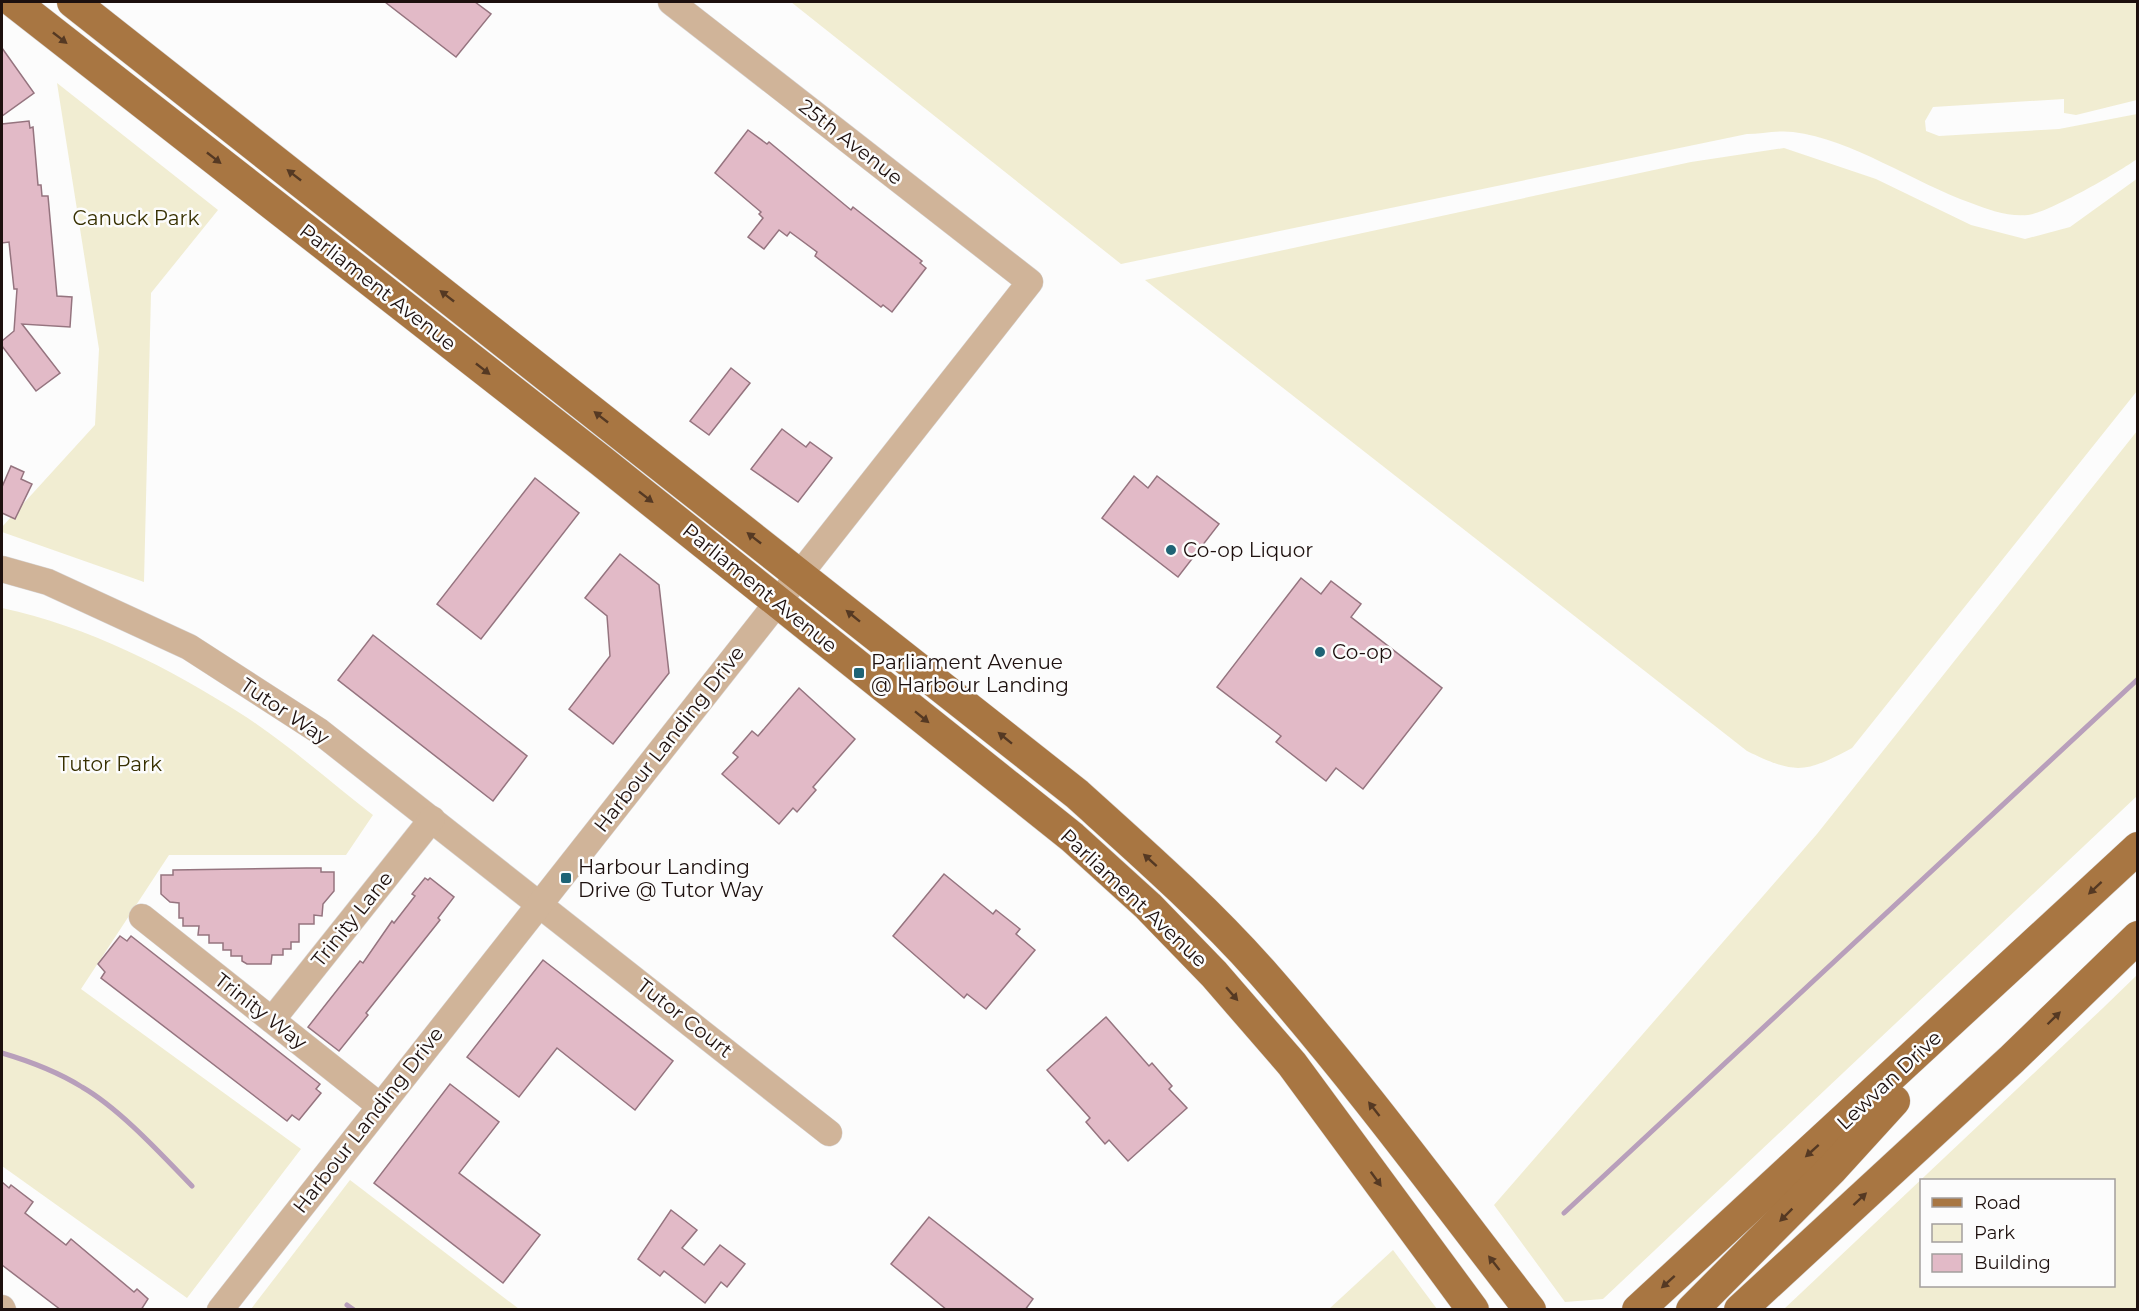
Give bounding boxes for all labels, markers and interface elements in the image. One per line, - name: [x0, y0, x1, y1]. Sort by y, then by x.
- one-way arrow: [53, 31, 68, 43]
- street label: 25th Avenue: [794, 94, 908, 190]
- one-way arrow: [206, 152, 221, 164]
- one-way arrow: [286, 169, 302, 182]
- park label: Canuck Park: [73, 206, 199, 230]
- street label: Parliament Avenue: [295, 218, 461, 356]
- one-way arrow: [440, 291, 455, 303]
- one-way arrow: [475, 363, 490, 375]
- one-way arrow: [593, 411, 608, 423]
- one-way arrow: [638, 490, 653, 502]
- street label: Parliament Avenue: [678, 518, 842, 658]
- one-way arrow: [746, 531, 762, 544]
- place label: Co-op Liquor: [1183, 538, 1313, 562]
- marker: Co-op Liquor: [1164, 543, 1178, 557]
- one-way arrow: [845, 610, 861, 623]
- place label: Co-op: [1332, 640, 1392, 664]
- street label: Harbour Landing Drive: [589, 641, 749, 837]
- marker: Co-op: [1313, 645, 1327, 659]
- place label: Parliament Avenue @ Harbour Landing: [871, 650, 1069, 697]
- marker: Parliament Avenue @ Harbour Landing: [852, 666, 866, 680]
- street label: Tutor Way: [236, 673, 334, 749]
- one-way arrow: [914, 710, 930, 723]
- one-way arrow: [998, 732, 1013, 744]
- park label: Tutor Park: [58, 752, 162, 776]
- street label: Parliament Avenue: [1056, 824, 1212, 972]
- one-way arrow: [1143, 854, 1158, 867]
- place label: Harbour Landing Drive @ Tutor Way: [578, 855, 763, 902]
- street label: Trinity Lane: [306, 866, 398, 972]
- marker: Harbour Landing Drive @ Tutor Way: [559, 871, 573, 885]
- one-way arrow: [2087, 881, 2102, 895]
- street label: Trinity Way: [210, 968, 312, 1054]
- street label: Tutor Court: [633, 973, 737, 1063]
- one-way arrow: [1225, 986, 1238, 1001]
- one-way arrow: [2046, 1012, 2060, 1026]
- street label: Harbour Landing Drive: [288, 1022, 448, 1218]
- street label: Lewvan Drive: [1832, 1025, 1946, 1135]
- one-way arrow: [1369, 1102, 1381, 1117]
- one-way arrow: [1804, 1144, 1819, 1158]
- one-way arrow: [1370, 1171, 1382, 1186]
- legend: [1920, 1179, 2115, 1287]
- text: Road: [1974, 1192, 2021, 1214]
- one-way arrow: [1852, 1193, 1867, 1206]
- one-way arrow: [1780, 1207, 1794, 1221]
- text: Park: [1974, 1222, 2015, 1244]
- text: Building: [1974, 1252, 2051, 1274]
- one-way arrow: [1489, 1256, 1501, 1271]
- one-way arrow: [1660, 1275, 1675, 1289]

